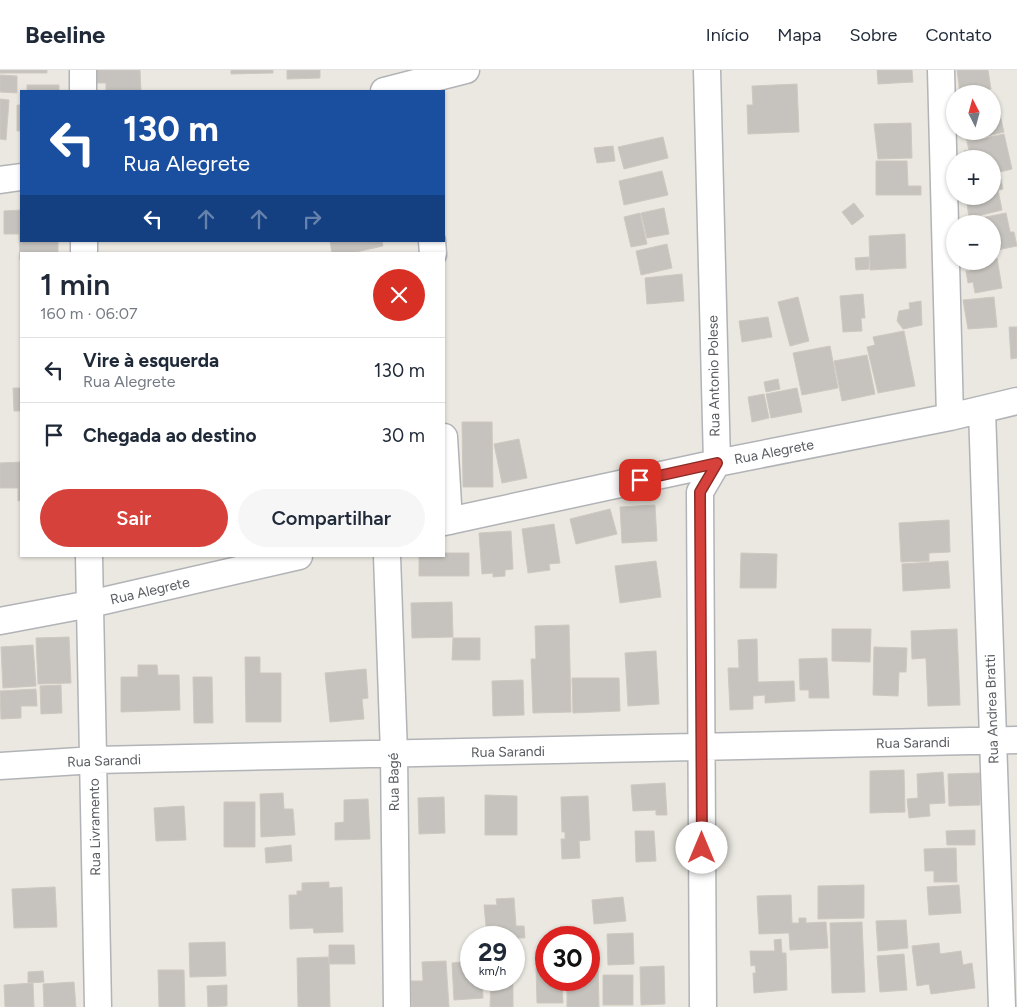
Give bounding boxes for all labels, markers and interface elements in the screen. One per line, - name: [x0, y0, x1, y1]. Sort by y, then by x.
- text: Beeline: [25, 20, 105, 49]
- text: Início: [706, 24, 749, 46]
- text: Mapa: [777, 24, 821, 46]
- text: Sobre: [849, 24, 897, 46]
- text: Contato: [925, 24, 992, 46]
- north arrow: [946, 85, 1001, 140]
- map controls: [946, 85, 1001, 270]
- text: 130 m: [123, 108, 219, 150]
- icon: left: [40, 110, 105, 175]
- text: Rua Alegrete: [123, 150, 250, 177]
- button: +: [946, 150, 1001, 205]
- icon: left: [139, 205, 167, 233]
- icon: ahead: [192, 205, 220, 233]
- icon: ahead: [245, 205, 273, 233]
- icon: right: [298, 205, 326, 233]
- button: −: [946, 215, 1001, 270]
- text: 1 min: [40, 266, 110, 303]
- button: close: [373, 269, 425, 321]
- text: 160 m · 06:07: [40, 304, 138, 323]
- street label: Rua Antonio Polese: [704, 315, 724, 437]
- text: Vire à esquerda: [83, 349, 219, 372]
- icon: left: [40, 356, 68, 384]
- text: 130 m: [374, 359, 425, 382]
- text: Rua Alegrete: [83, 372, 175, 391]
- icon: arrive: [40, 421, 68, 449]
- text: Chegada ao destino: [83, 424, 256, 447]
- text: 30 m: [382, 424, 425, 447]
- street label: Rua Alegrete: [733, 436, 816, 468]
- pin: [619, 459, 661, 501]
- icon: arrive: [626, 466, 654, 494]
- button: Sair: [40, 489, 228, 547]
- button: Compartilhar: [238, 489, 425, 547]
- street label: Rua Alegrete: [109, 574, 192, 608]
- street label: Rua Andrea Bratti: [982, 654, 1002, 764]
- street label: Rua Sarandi: [876, 734, 950, 752]
- street label: Rua Sarandi: [471, 743, 545, 761]
- street label: Rua Sarandi: [67, 751, 141, 771]
- street label: Rua Bagé: [385, 752, 403, 812]
- street label: Rua Livramento: [86, 778, 104, 876]
- position arrow: [675, 821, 727, 873]
- speed limit sign: 30: [535, 926, 600, 991]
- text: 29: [478, 937, 507, 967]
- text: km/h: [479, 964, 506, 978]

